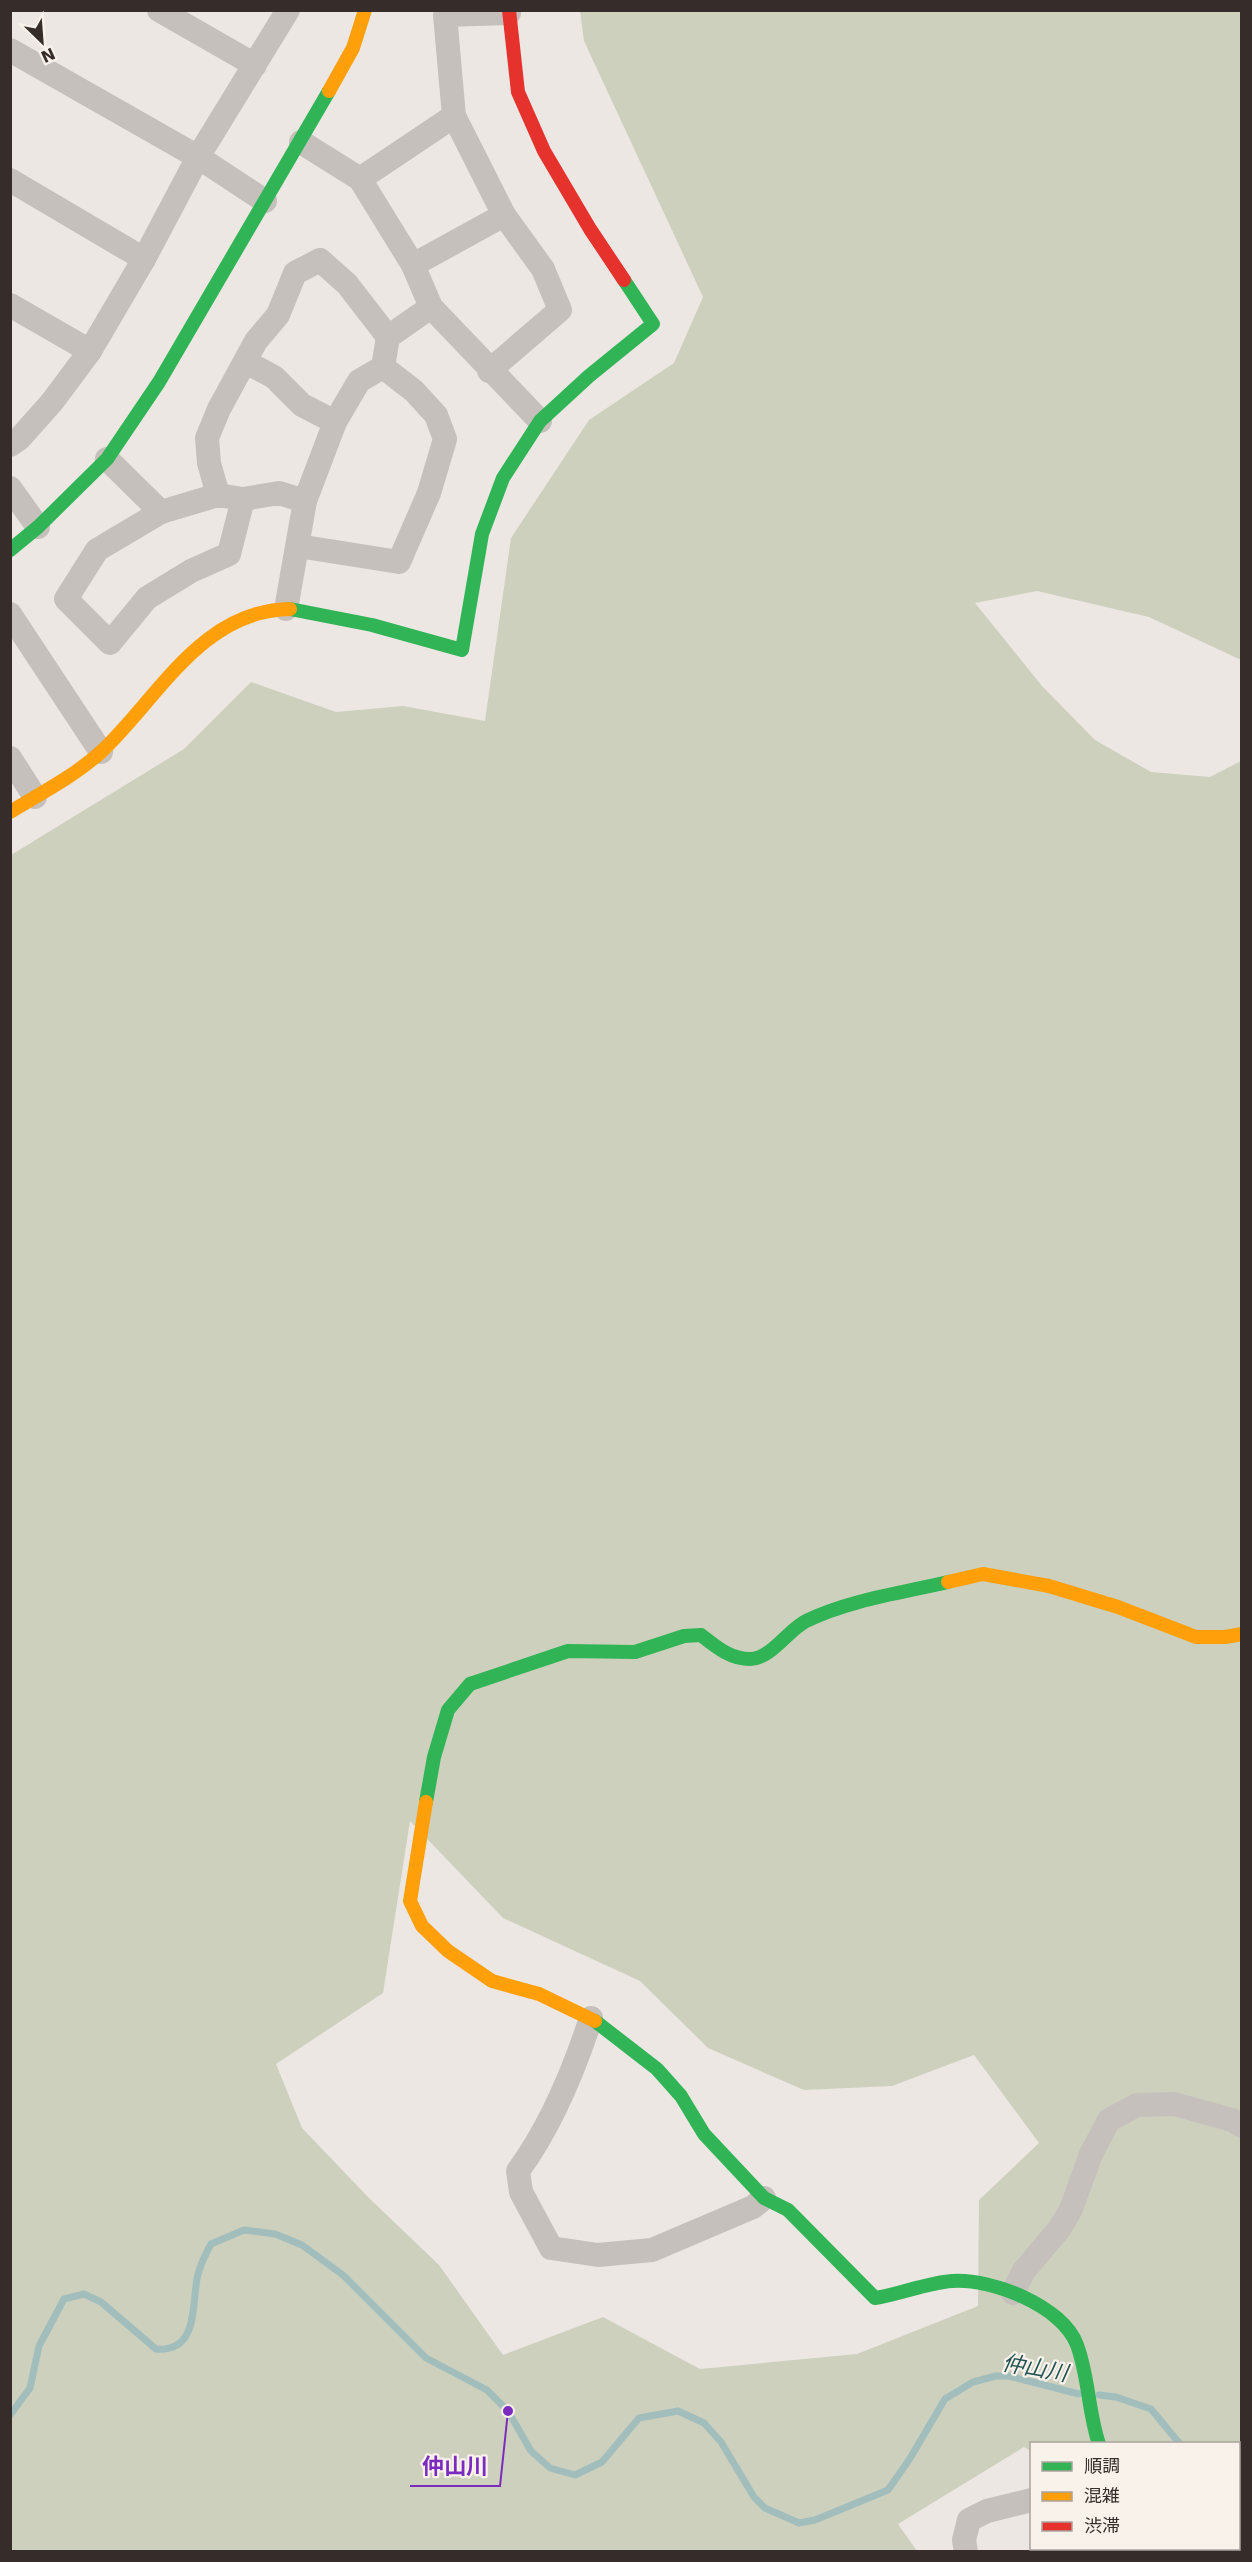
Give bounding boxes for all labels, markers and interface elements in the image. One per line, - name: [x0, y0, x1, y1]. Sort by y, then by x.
- north arrow: [12, 12, 72, 72]
- text: N: [38, 44, 58, 67]
- water label: 仲山川: [1000, 2350, 1072, 2386]
- legend: [1030, 2442, 1240, 2550]
- callout: 仲山川: [410, 2446, 500, 2486]
- text: 仲山川: [422, 2454, 488, 2479]
- text: 順調: [1084, 2455, 1120, 2476]
- text: 混雑: [1084, 2485, 1120, 2506]
- text: 渋滞: [1084, 2515, 1120, 2536]

